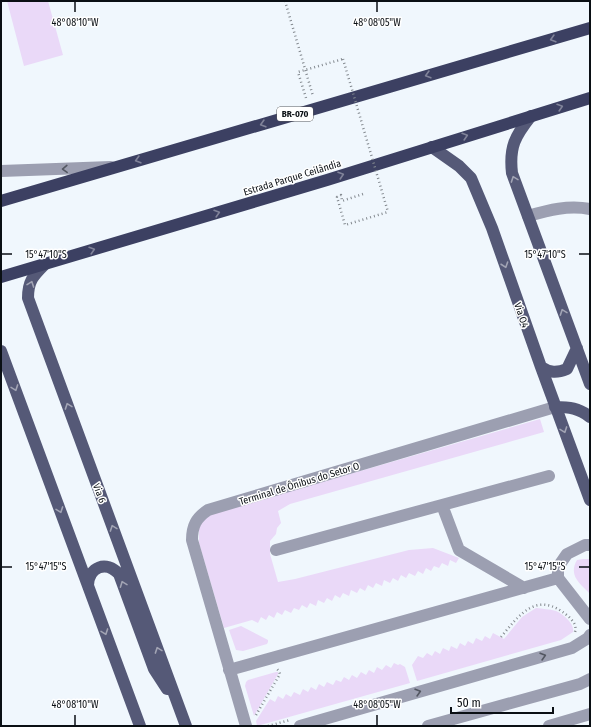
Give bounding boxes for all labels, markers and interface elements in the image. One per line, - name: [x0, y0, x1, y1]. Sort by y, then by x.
- text: 48°08'10"W: [52, 17, 99, 29]
- text: 48°08'05"W: [353, 17, 401, 29]
- one-way arrow: [549, 34, 556, 43]
- one-way arrow: [425, 70, 432, 79]
- one-way arrow: [557, 103, 564, 112]
- road number: BR-070: [277, 107, 313, 121]
- one-way arrow: [260, 119, 267, 128]
- one-way arrow: [461, 132, 468, 141]
- one-way arrow: [135, 156, 141, 164]
- street label: Estrada Parque Ceilândia: [242, 157, 343, 199]
- one-way arrow: [62, 164, 68, 173]
- one-way arrow: [337, 171, 344, 180]
- one-way arrow: [511, 176, 519, 183]
- one-way arrow: [213, 209, 220, 218]
- one-way arrow: [88, 246, 95, 255]
- text: 15°47'10"S: [25, 249, 67, 261]
- text: 15°47'10"S: [524, 249, 566, 261]
- one-way arrow: [500, 262, 509, 269]
- one-way arrow: [26, 280, 34, 287]
- street label: Via O4: [511, 301, 531, 330]
- one-way arrow: [560, 308, 568, 315]
- one-way arrow: [10, 384, 18, 391]
- one-way arrow: [65, 403, 73, 410]
- one-way arrow: [559, 427, 567, 434]
- street label: Terminal de Ônibus do Setor O: [237, 458, 361, 508]
- street label: Via 6: [90, 482, 108, 505]
- one-way arrow: [55, 506, 63, 513]
- one-way arrow: [110, 525, 118, 532]
- text: 15°47'15"S: [26, 561, 66, 573]
- text: 15°47'15"S: [525, 561, 565, 573]
- one-way arrow: [119, 581, 127, 588]
- one-way arrow: [100, 628, 108, 635]
- one-way arrow: [155, 647, 163, 654]
- one-way arrow: [539, 652, 546, 661]
- one-way arrow: [414, 688, 421, 697]
- scale bar: [451, 689, 553, 715]
- text: 50 m: [457, 696, 481, 710]
- text: 48°08'10"W: [52, 699, 99, 711]
- text: 48°08'05"W: [353, 699, 401, 711]

